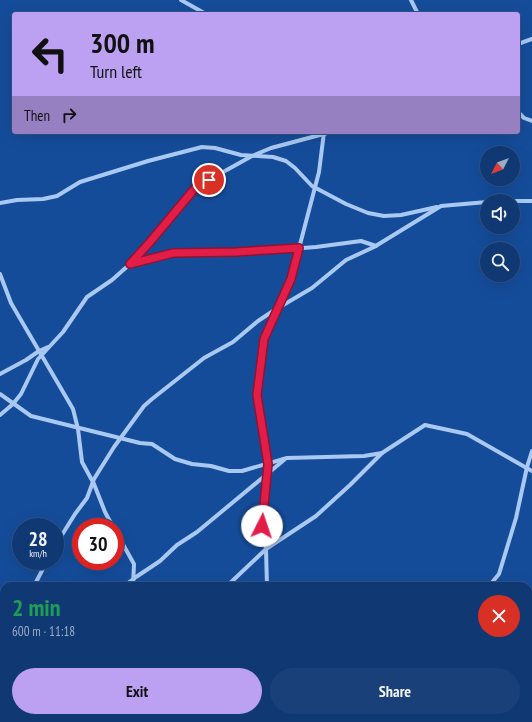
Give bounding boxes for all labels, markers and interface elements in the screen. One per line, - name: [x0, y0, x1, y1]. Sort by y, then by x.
- text: 300 m: [90, 24, 154, 61]
- icon: left: [24, 28, 76, 80]
- text: Turn left: [90, 60, 142, 83]
- icon: right: [58, 104, 80, 126]
- text: Then: [24, 106, 50, 125]
- north arrow: [480, 146, 520, 186]
- map controls: [480, 146, 520, 282]
- pin: [192, 163, 226, 197]
- icon: arrive: [198, 169, 220, 191]
- button: sound: [480, 194, 520, 234]
- button: search: [480, 242, 520, 282]
- position arrow: [241, 505, 283, 547]
- speed limit sign: 30: [72, 518, 124, 570]
- text: 28: [28, 526, 48, 552]
- text: km/h: [29, 547, 47, 560]
- text: 2 min: [12, 592, 60, 623]
- button: close: [478, 595, 520, 637]
- text: 600 m · 11:18: [12, 623, 75, 640]
- button: Exit: [12, 668, 262, 714]
- button: Share: [270, 668, 520, 714]

